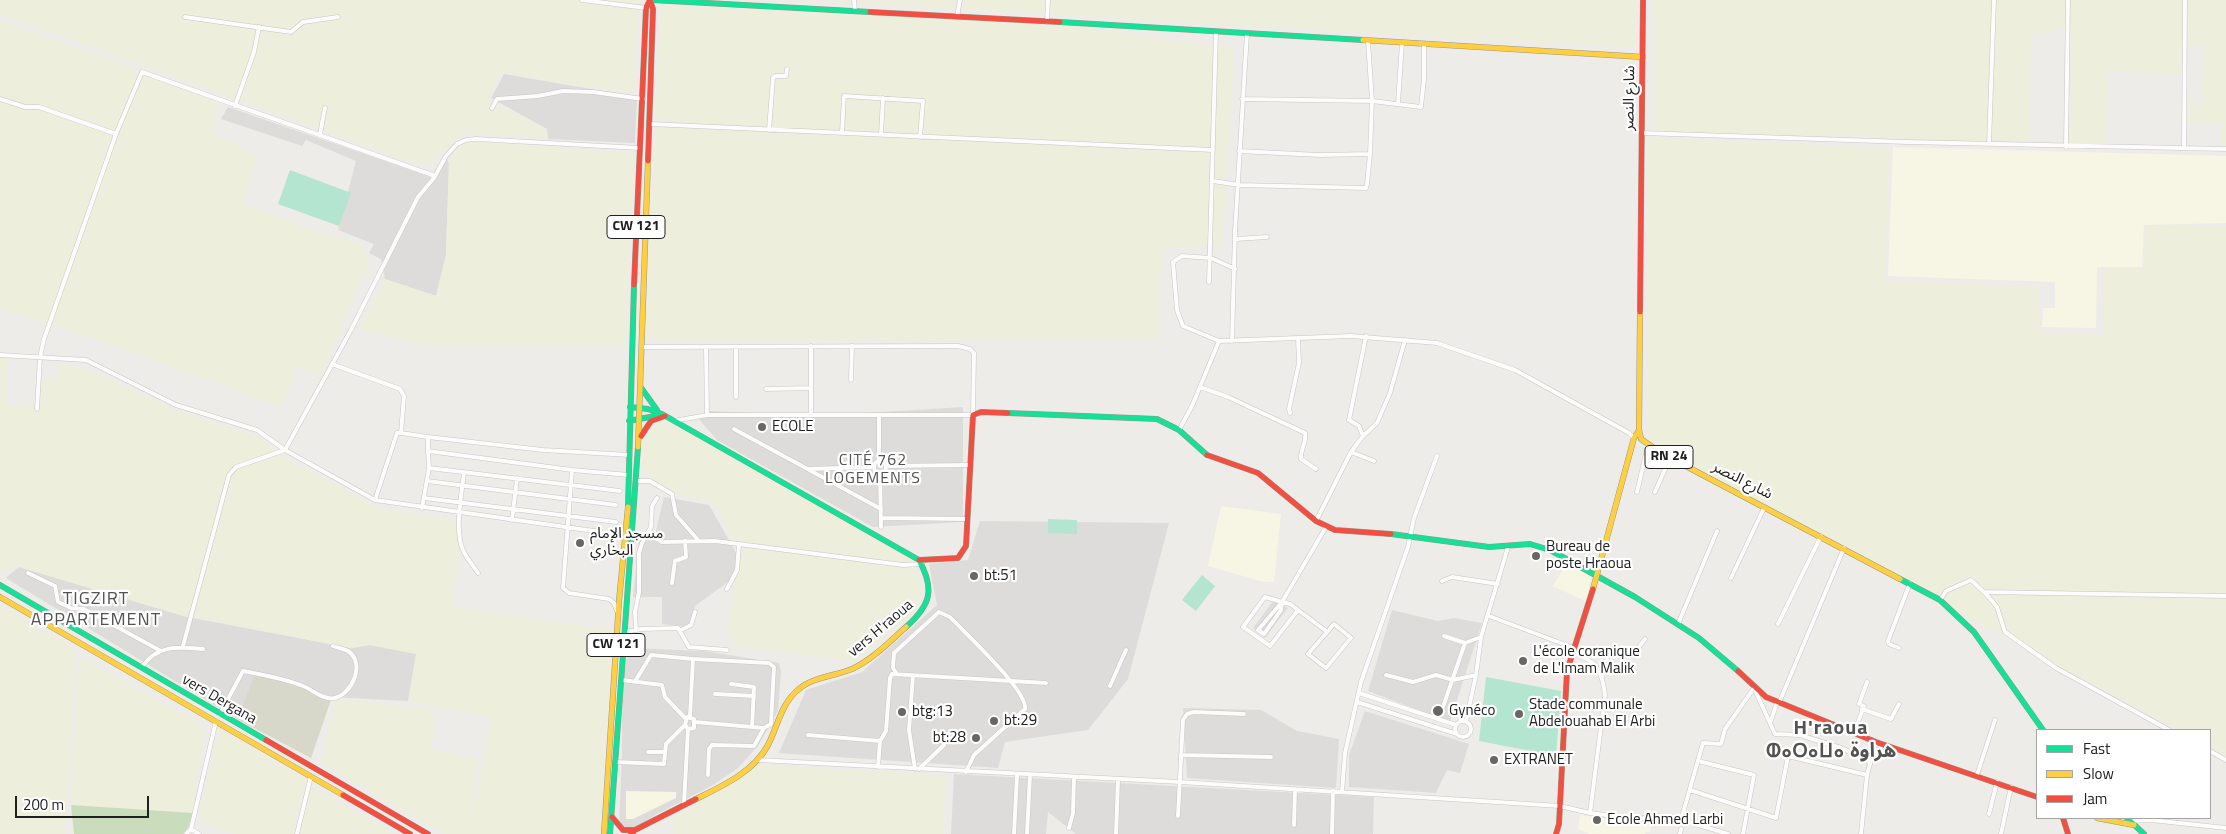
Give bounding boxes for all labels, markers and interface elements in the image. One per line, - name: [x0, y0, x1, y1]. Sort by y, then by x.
- street label: شارع النصر: [1620, 65, 1640, 131]
- road number: CW 121: [607, 216, 665, 238]
- place label: ECOLE: [772, 418, 814, 436]
- marker: ECOLE: [756, 421, 768, 433]
- road number: RN 24: [1645, 446, 1693, 468]
- district label: CITÉ 762 LOGEMENTS: [824, 451, 922, 489]
- street label: شارع النصر: [1709, 458, 1775, 504]
- place label: مسجد الإمام البخاري: [590, 525, 663, 560]
- marker: مسجد الإمام البخاري: [574, 537, 586, 549]
- place label: Bureau de poste Hraoua: [1546, 538, 1631, 573]
- marker: Bureau de poste Hraoua: [1530, 550, 1542, 562]
- place label: bt:51: [984, 567, 1017, 585]
- marker: bt:51: [968, 570, 980, 582]
- district label: TIGZIRT APPARTEMENT: [29, 589, 163, 632]
- street label: vers H'raoua: [845, 597, 917, 661]
- road number: CW 121: [587, 634, 645, 656]
- place label: L'école coranique de L'Imam Malik: [1533, 643, 1640, 678]
- marker: L'école coranique de L'Imam Malik: [1517, 655, 1529, 667]
- street label: vers Dergana: [178, 671, 260, 729]
- place label: Stade communale Abdelouahab El Arbi: [1529, 696, 1655, 731]
- place label: Gynéco: [1449, 702, 1495, 720]
- place label: btg:13: [912, 703, 953, 721]
- marker: Gynéco: [1431, 704, 1445, 718]
- marker: btg:13: [896, 706, 908, 718]
- marker: Stade communale Abdelouahab El Arbi: [1513, 708, 1525, 720]
- place label: bt:29: [1004, 712, 1037, 730]
- marker: bt:29: [988, 715, 1000, 727]
- district label: H'raoua ⵀⴰⵔⴰⵡⴰ هراوة: [1769, 717, 1893, 764]
- place label: bt:28: [933, 729, 966, 747]
- legend: [2036, 729, 2211, 819]
- marker: bt:28: [970, 732, 982, 744]
- text: Fast: [2083, 737, 2110, 760]
- place label: EXTRANET: [1504, 751, 1573, 769]
- marker: EXTRANET: [1488, 754, 1500, 766]
- text: Slow: [2083, 762, 2114, 785]
- scale bar: [18, 786, 151, 818]
- text: Jam: [2083, 787, 2107, 810]
- text: 200 m: [23, 793, 64, 816]
- place label: Ecole Ahmed Larbi: [1607, 811, 1723, 829]
- marker: Ecole Ahmed Larbi: [1591, 814, 1603, 826]

